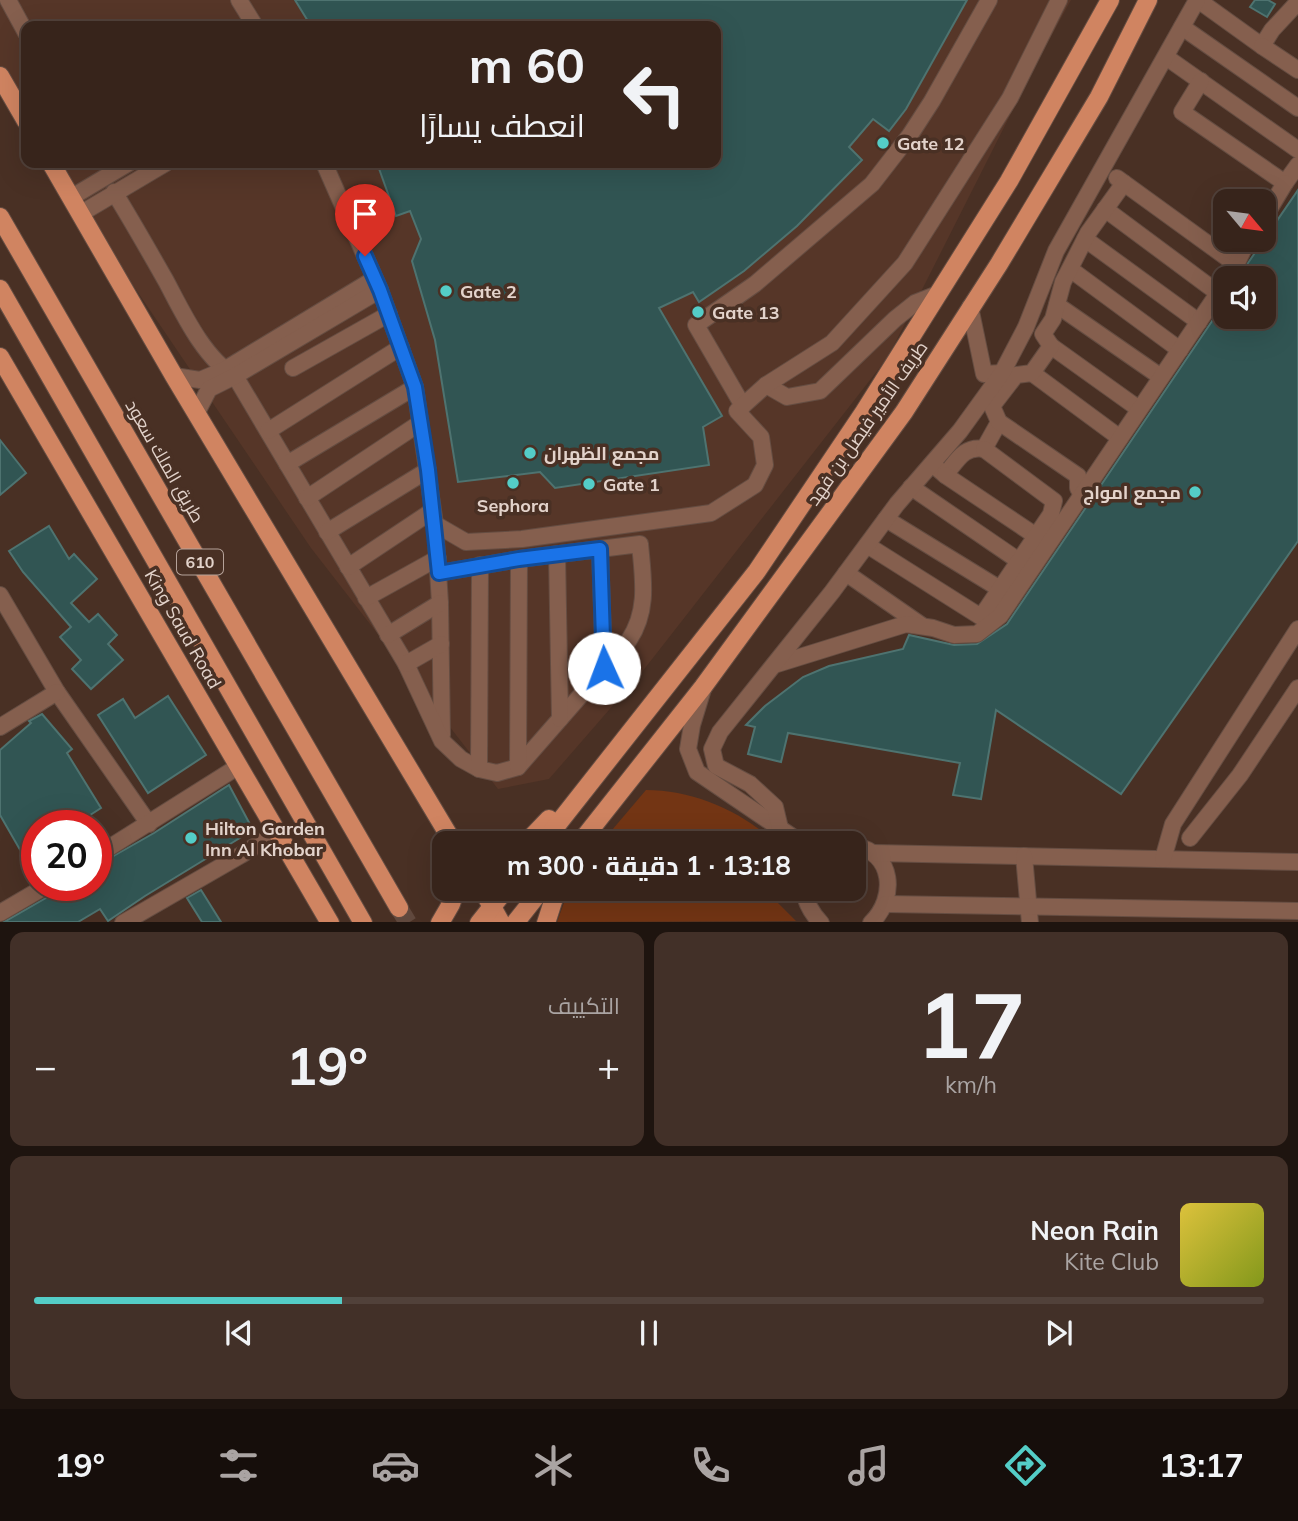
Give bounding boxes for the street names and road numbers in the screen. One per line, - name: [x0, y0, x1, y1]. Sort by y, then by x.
- street label: طريف الأمير فيصل بن فهد: [802, 336, 932, 510]
- street label: طريق الملك سعود: [120, 395, 209, 527]
- road number: 610: [177, 550, 223, 575]
- street label: King Saud Road: [140, 565, 226, 693]

